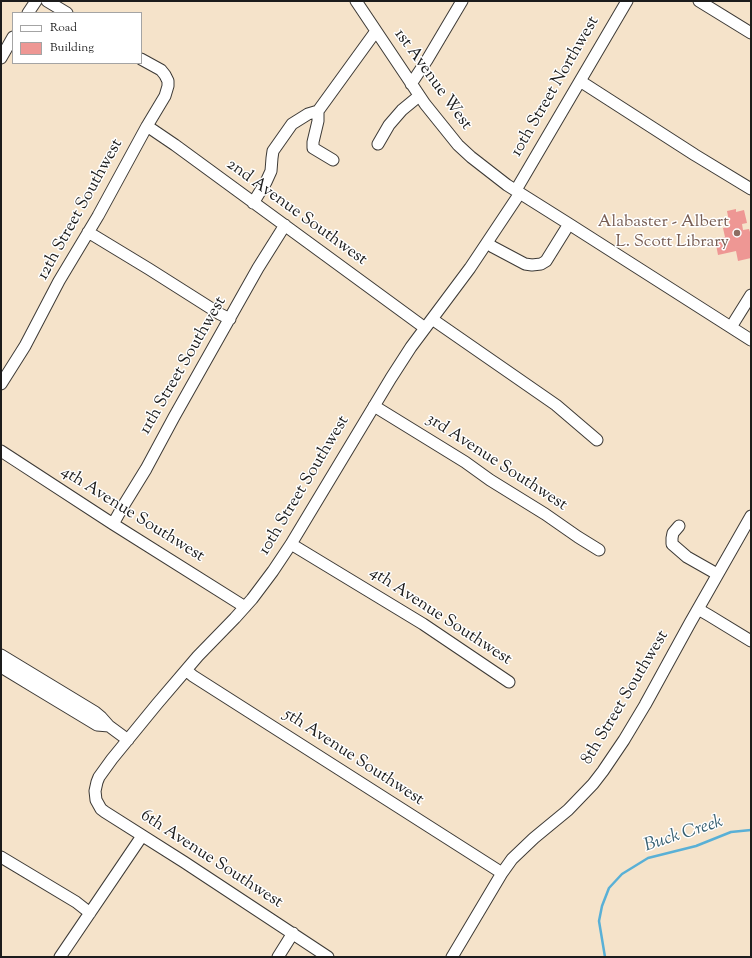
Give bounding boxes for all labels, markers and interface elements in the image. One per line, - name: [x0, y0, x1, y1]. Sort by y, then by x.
- legend: [12, 12, 142, 64]
- street label: 10th Street Northwest: [507, 13, 605, 161]
- text: Road: [50, 19, 77, 37]
- street label: 1st Avenue West: [388, 25, 476, 135]
- text: Building: [50, 39, 94, 57]
- street label: 12th Street Southwest: [34, 136, 128, 284]
- street label: 2nd Avenue Southwest: [222, 155, 370, 271]
- place label: Alabaster - Albert L. Scott Library: [598, 213, 729, 253]
- marker: Alabaster - Albert L. Scott Library: [732, 228, 742, 238]
- street label: 11th Street Southwest: [136, 293, 232, 439]
- street label: 3rd Avenue Southwest: [422, 410, 570, 516]
- street label: 10th Street Southwest: [255, 413, 355, 559]
- street label: 4th Avenue Southwest: [56, 462, 208, 568]
- street label: 4th Avenue Southwest: [365, 563, 515, 671]
- street label: 8th Street Southwest: [578, 627, 674, 769]
- street label: 5th Avenue Southwest: [279, 705, 427, 811]
- street label: 6th Avenue Southwest: [136, 806, 286, 914]
- water label: Buck Creek: [642, 812, 726, 858]

